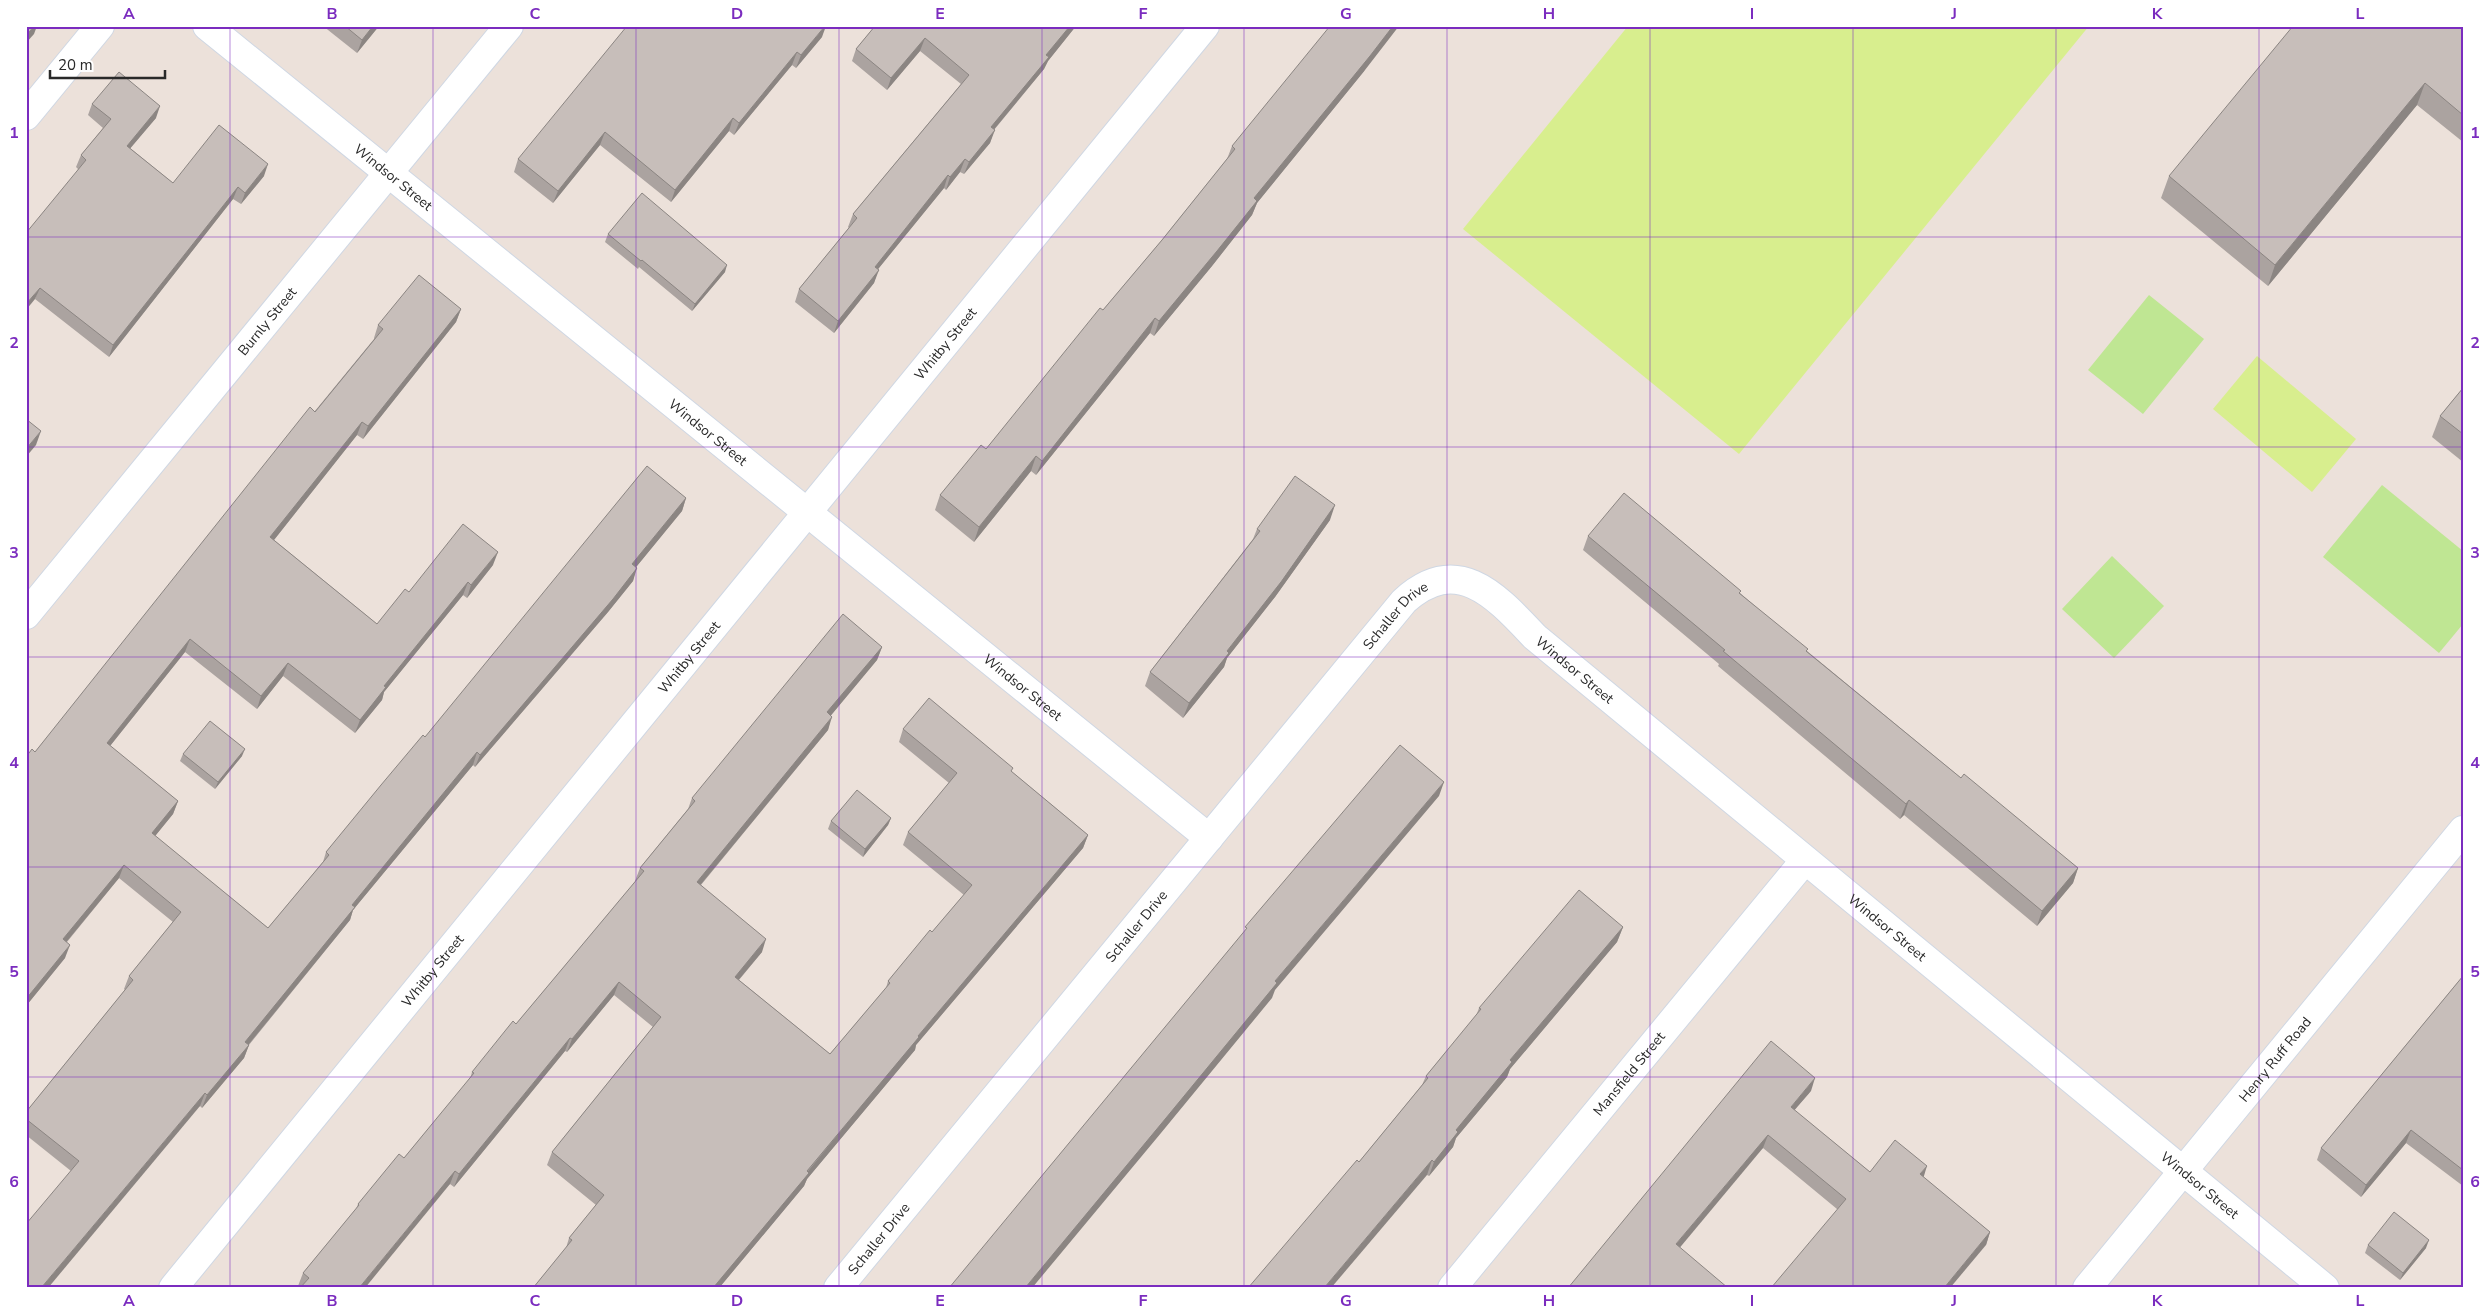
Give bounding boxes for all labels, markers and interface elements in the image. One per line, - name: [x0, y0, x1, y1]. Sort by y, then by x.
- text: A: [123, 3, 135, 25]
- text: B: [326, 3, 338, 25]
- text: C: [530, 3, 541, 25]
- text: D: [731, 3, 743, 25]
- text: E: [935, 3, 945, 25]
- text: F: [1139, 3, 1148, 25]
- text: G: [1340, 3, 1352, 25]
- text: H: [1543, 3, 1555, 25]
- text: I: [1750, 3, 1754, 25]
- text: J: [1950, 3, 1957, 25]
- text: K: [2152, 3, 2164, 25]
- text: L: [2356, 3, 2365, 25]
- scale bar: [50, 48, 165, 80]
- text: 20 m: [58, 55, 93, 75]
- text: 1: [9, 122, 19, 144]
- text: 1: [2470, 122, 2480, 144]
- street label: Windsor Street: [350, 140, 437, 215]
- street label: Burnly Street: [234, 283, 301, 360]
- street label: Whitby Street: [910, 303, 981, 384]
- text: 2: [9, 332, 19, 354]
- text: 2: [2470, 332, 2480, 354]
- street label: Windsor Street: [664, 395, 751, 470]
- text: 3: [9, 542, 19, 564]
- text: 3: [2470, 542, 2480, 564]
- street label: Schaller Drive: [1359, 577, 1432, 654]
- street label: Whitby Street: [654, 617, 725, 698]
- street label: Windsor Street: [1531, 632, 1618, 708]
- street label: Windsor Street: [979, 650, 1066, 725]
- text: 4: [9, 752, 19, 774]
- text: 4: [2470, 752, 2480, 774]
- street label: Schaller Drive: [1101, 886, 1172, 966]
- street label: Windsor Street: [1844, 890, 1930, 966]
- street label: Whitby Street: [398, 931, 468, 1011]
- text: 5: [9, 961, 19, 983]
- text: 5: [2470, 961, 2480, 983]
- street label: Henry Ruff Road: [2235, 1013, 2316, 1106]
- street label: Mansfield Street: [1589, 1028, 1670, 1120]
- street label: Windsor Street: [2156, 1147, 2243, 1223]
- text: 6: [9, 1171, 19, 1193]
- text: 6: [2470, 1171, 2480, 1193]
- street label: Schaller Drive: [844, 1199, 914, 1279]
- text: A: [123, 1290, 135, 1312]
- text: B: [326, 1290, 338, 1312]
- text: C: [530, 1290, 541, 1312]
- text: D: [731, 1290, 743, 1312]
- text: E: [935, 1290, 945, 1312]
- text: F: [1139, 1290, 1148, 1312]
- text: G: [1340, 1290, 1352, 1312]
- text: H: [1543, 1290, 1555, 1312]
- text: I: [1750, 1290, 1754, 1312]
- text: J: [1950, 1290, 1957, 1312]
- text: K: [2152, 1290, 2164, 1312]
- text: L: [2356, 1290, 2365, 1312]

